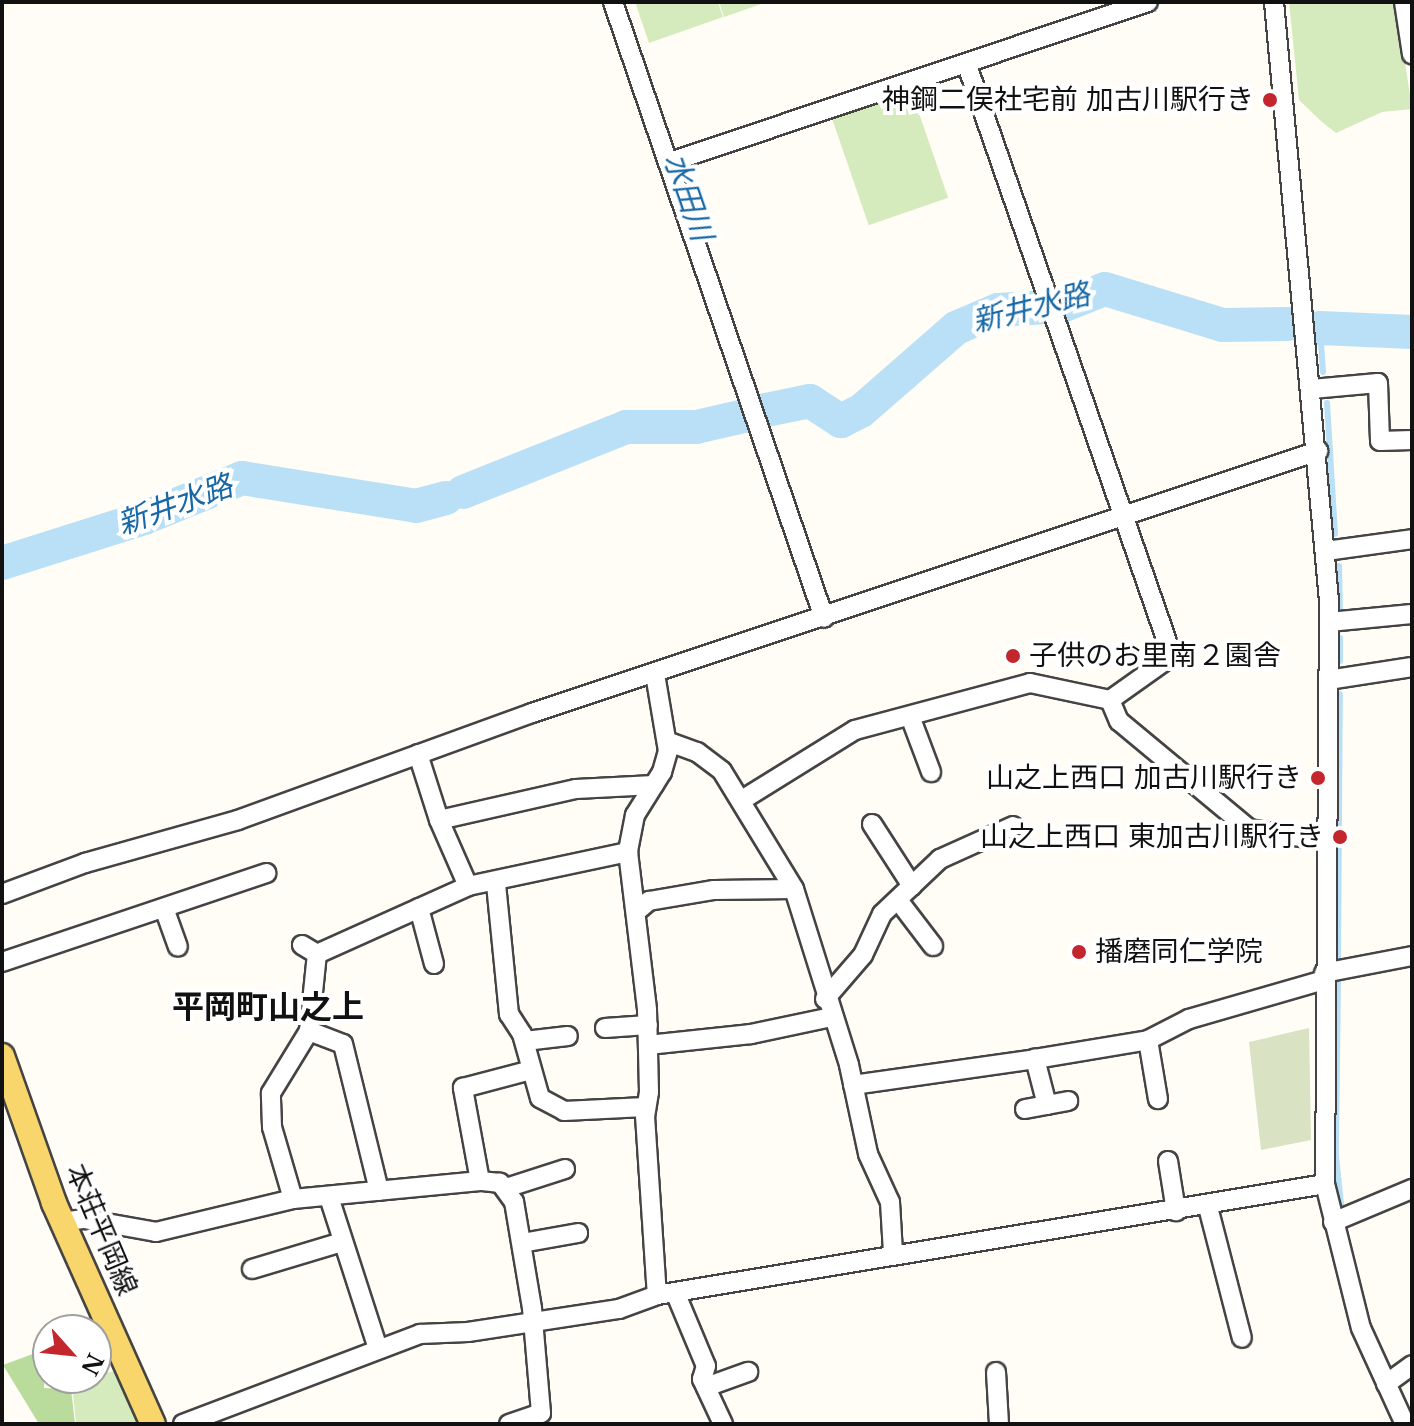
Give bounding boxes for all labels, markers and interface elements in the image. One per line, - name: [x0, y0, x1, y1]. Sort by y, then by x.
- place label: 神鋼二俣社宅前 加古川駅行き: [882, 83, 1254, 117]
- marker: 神鋼二俣社宅前 加古川駅行き: [1261, 91, 1279, 109]
- water label: 水田川: [656, 149, 720, 245]
- water label: 新井水路: [968, 276, 1094, 340]
- water label: 新井水路: [112, 468, 238, 542]
- place label: 子供のお里南２園舎: [1029, 639, 1281, 673]
- marker: 子供のお里南２園舎: [1004, 647, 1022, 665]
- place label: 山之上西口 加古川駅行き: [986, 761, 1302, 795]
- marker: 山之上西口 加古川駅行き: [1309, 769, 1327, 787]
- place label: 山之上西口 東加古川駅行き: [980, 820, 1324, 854]
- marker: 山之上西口 東加古川駅行き: [1331, 828, 1349, 846]
- place label: 播磨同仁学院: [1095, 935, 1263, 969]
- marker: 播磨同仁学院: [1070, 943, 1088, 961]
- district label: 平岡町山之上: [172, 988, 364, 1026]
- street label: 本荘平岡線: [58, 1159, 144, 1301]
- north arrow: [32, 1314, 112, 1394]
- text: N: [75, 1349, 109, 1380]

